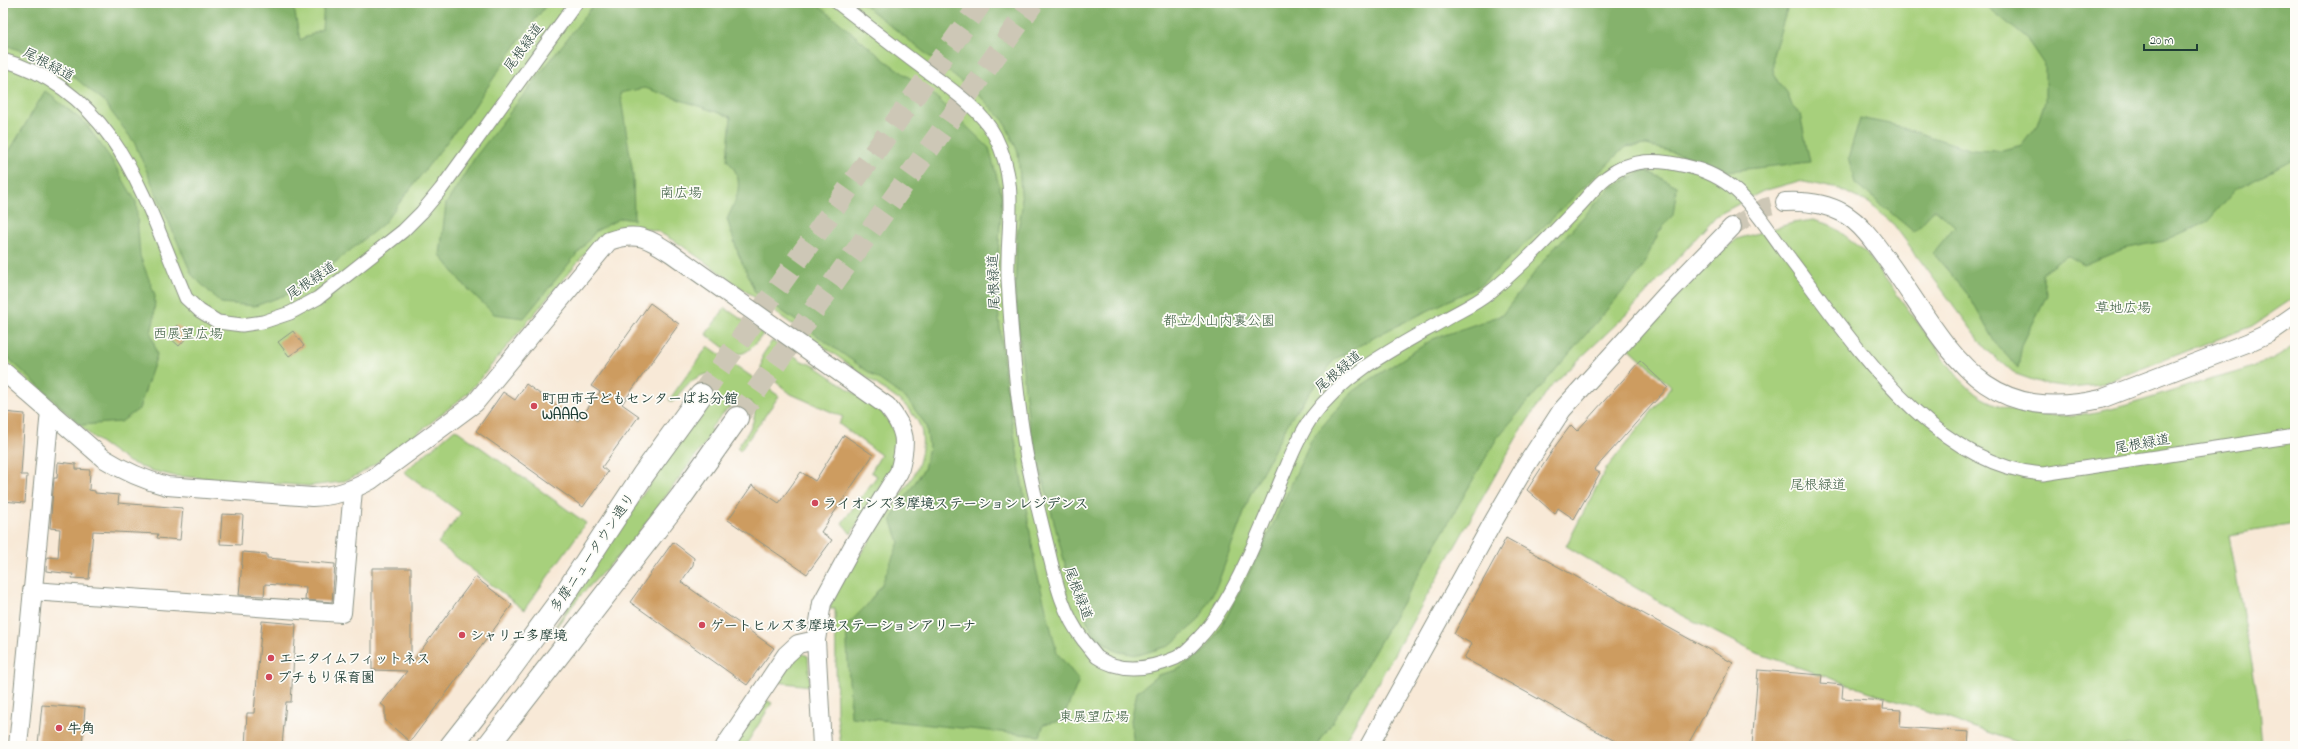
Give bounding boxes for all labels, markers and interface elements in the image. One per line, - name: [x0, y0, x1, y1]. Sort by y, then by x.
- street label: 尾根緑道: [499, 19, 549, 77]
- scale bar: [2144, 26, 2197, 52]
- text: 20 m: [2150, 32, 2173, 50]
- street label: 尾根緑道: [19, 43, 78, 88]
- park label: 南広場: [660, 183, 702, 204]
- street label: 尾根緑道: [983, 254, 1006, 310]
- street label: 尾根緑道: [283, 257, 341, 306]
- park label: 草地広場: [2095, 298, 2151, 319]
- park label: 都立小山内裏公園: [1163, 311, 1275, 332]
- park label: 西展望広場: [153, 324, 223, 345]
- street label: 尾根緑道: [1311, 346, 1367, 398]
- place label: 町田市子どもセンターぱお分館 WAAAO: [542, 389, 738, 426]
- marker: 町田市子どもセンターぱお分館 WAAAO: [529, 401, 539, 411]
- street label: 尾根緑道: [2113, 429, 2172, 460]
- park label: 尾根緑道: [1790, 475, 1846, 496]
- street label: 多摩ニュータウン通り: [545, 489, 641, 617]
- place label: ライオンズ多摩境ステーションレジデンス: [823, 494, 1088, 515]
- marker: ライオンズ多摩境ステーションレジデンス: [810, 498, 820, 508]
- street label: 尾根緑道: [1058, 564, 1097, 623]
- place label: ゲートヒルズ多摩境ステーションアリーナ: [710, 616, 976, 637]
- marker: ゲートヒルズ多摩境ステーションアリーナ: [697, 620, 707, 630]
- place label: シャリエ多摩境: [470, 626, 567, 647]
- marker: シャリエ多摩境: [457, 630, 467, 640]
- place label: エニタイムフィットネス: [279, 649, 430, 670]
- marker: エニタイムフィットネス: [266, 653, 276, 663]
- place label: プチもり保育園: [277, 668, 375, 689]
- marker: プチもり保育園: [264, 672, 274, 682]
- park label: 東展望広場: [1059, 707, 1129, 728]
- place label: 牛角: [67, 719, 95, 740]
- marker: 牛角: [54, 723, 64, 733]

